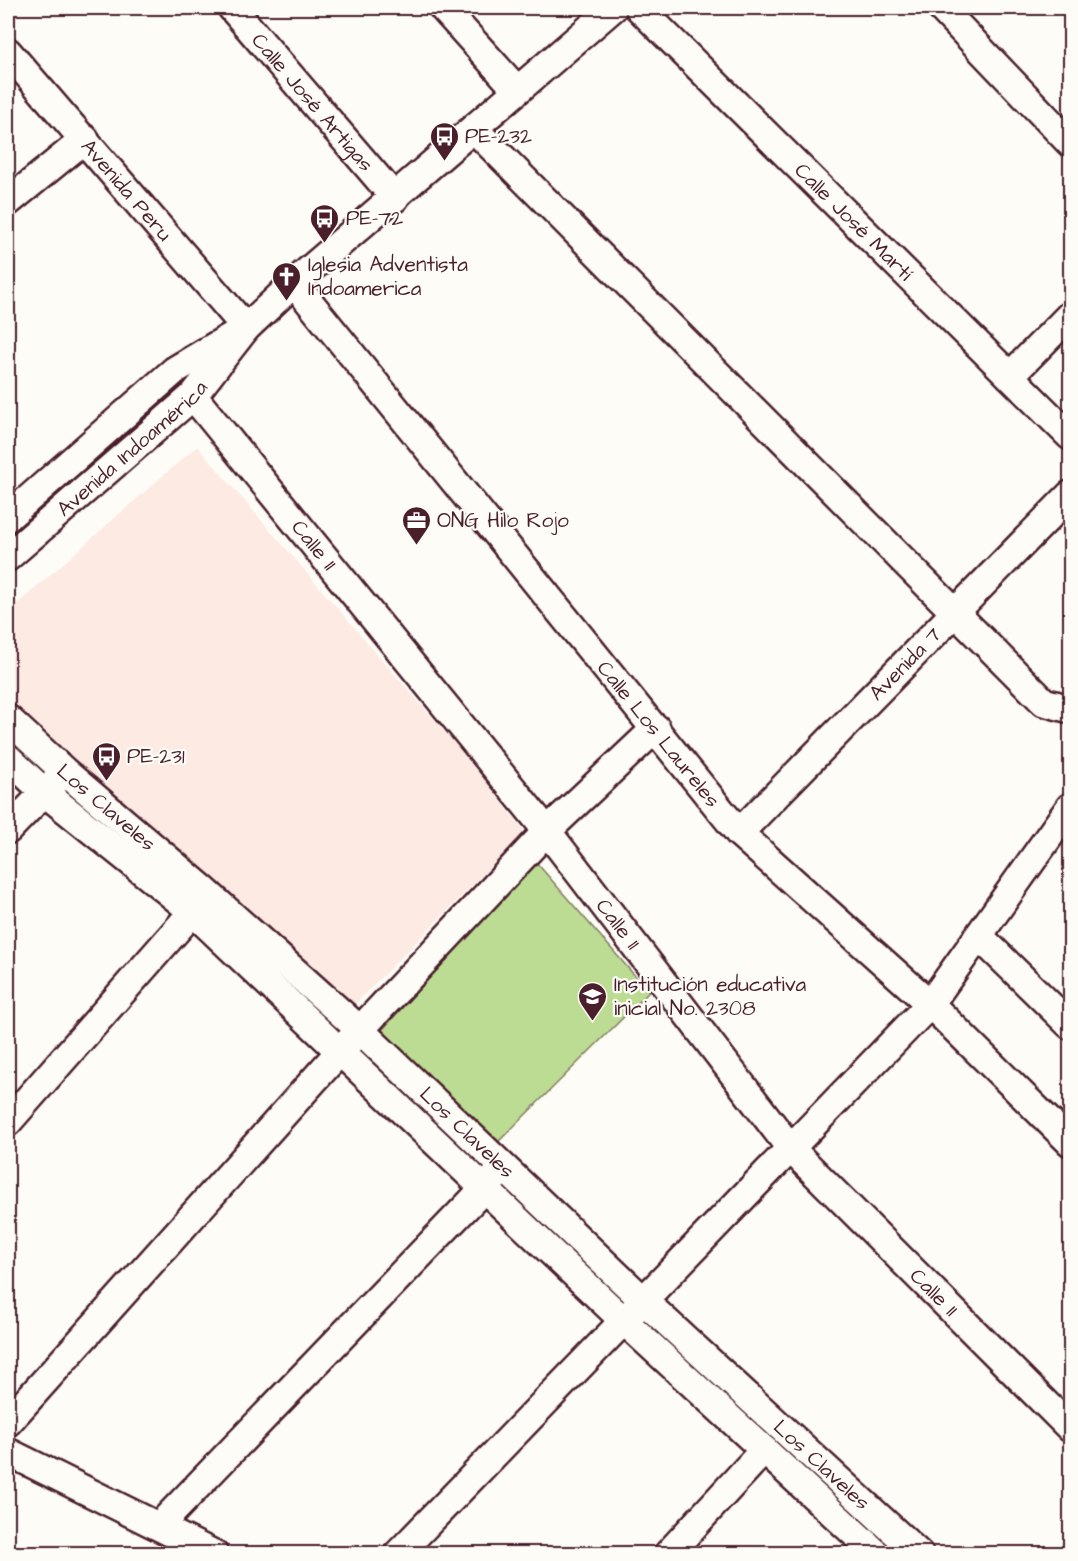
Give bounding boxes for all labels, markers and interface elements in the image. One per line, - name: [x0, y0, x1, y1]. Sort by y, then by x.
- street label: Calle José Artigas: [245, 27, 380, 178]
- bus stop icon: PE-232: [428, 120, 460, 162]
- place label: PE-232: [465, 122, 532, 151]
- street label: Avenida Peru: [75, 133, 179, 247]
- street label: Calle José Martí: [788, 156, 920, 288]
- bus stop icon: PE-72: [309, 202, 341, 244]
- place label: PE-72: [346, 204, 403, 233]
- place label: Iglesia Adventista Indoamerica: [308, 250, 468, 303]
- church icon: Iglesia Adventista Indoamerica: [271, 260, 303, 302]
- street label: Avenida Indoamérica: [50, 374, 215, 523]
- office icon: ONG Hilo Rojo: [400, 504, 432, 546]
- place label: ONG Hilo Rojo: [437, 506, 569, 535]
- street label: Calle 11: [285, 514, 344, 577]
- street label: Avenida 7: [862, 621, 947, 707]
- street label: Calle Los Laureles: [590, 654, 727, 814]
- bus stop icon: PE-231: [90, 740, 122, 782]
- place label: PE-231: [127, 742, 185, 771]
- street label: Los Claveles: [51, 757, 162, 857]
- street label: Calle 11: [589, 892, 647, 956]
- place label: Institución educativa inicial No. 2308: [614, 970, 807, 1023]
- school or university icon: Institución educativa inicial No. 2308: [577, 980, 609, 1022]
- street label: Los Claveles: [413, 1080, 521, 1185]
- street label: Calle 11: [904, 1262, 965, 1323]
- street label: Los Claveles: [767, 1413, 876, 1517]

